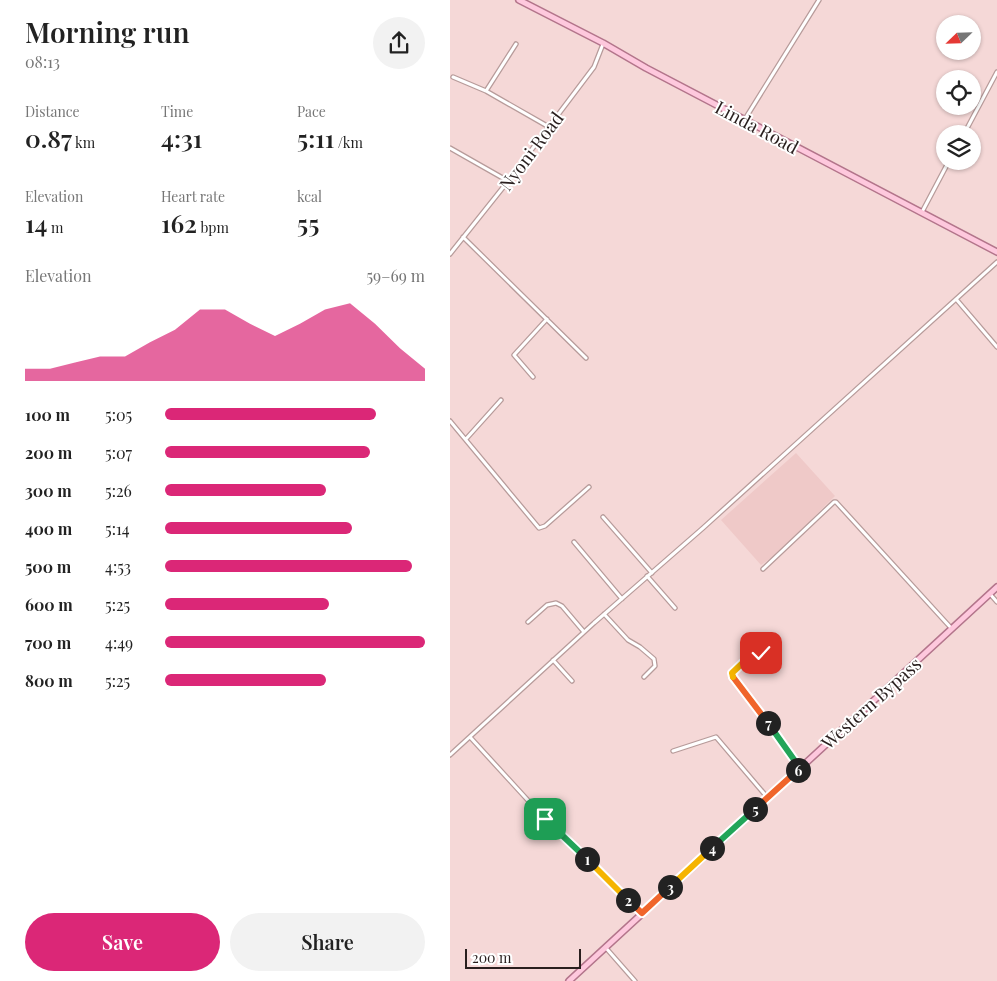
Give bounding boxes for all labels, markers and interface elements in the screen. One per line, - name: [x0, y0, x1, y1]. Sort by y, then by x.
- text: Morning run: [25, 13, 189, 50]
- north arrow: [936, 15, 981, 60]
- map controls: [936, 15, 981, 170]
- button: share: [373, 17, 425, 69]
- text: 08:13: [25, 51, 60, 72]
- button: locate: [936, 70, 981, 115]
- street label: Linda Road: [711, 95, 803, 159]
- text: Distance: [25, 102, 80, 121]
- text: Time: [161, 102, 193, 121]
- text: Pace: [297, 102, 326, 121]
- street label: Nyoni Road: [494, 106, 569, 195]
- text: 0.87: [25, 121, 72, 154]
- text: 4:31: [161, 121, 202, 154]
- text: 5:11: [297, 121, 334, 154]
- button: layers: [936, 125, 981, 170]
- text: km: [72, 133, 95, 152]
- text: /km: [334, 133, 363, 152]
- text: Elevation: [25, 187, 83, 206]
- text: Heart rate: [161, 187, 225, 206]
- text: kcal: [297, 187, 322, 206]
- text: 14: [25, 206, 47, 239]
- text: 162: [161, 206, 197, 239]
- text: 55: [297, 206, 319, 239]
- text: m: [47, 218, 63, 237]
- text: bpm: [197, 218, 229, 237]
- text: Elevation: [25, 265, 92, 286]
- text: 59–69 m: [366, 265, 425, 286]
- text: 100 m: [25, 404, 70, 425]
- text: 5:05: [105, 404, 132, 425]
- text: 200 m: [25, 442, 72, 463]
- text: 5:07: [105, 442, 132, 463]
- text: 300 m: [25, 480, 72, 501]
- text: 5:26: [105, 480, 132, 501]
- text: 400 m: [25, 518, 72, 539]
- text: 5:14: [105, 518, 130, 539]
- text: 500 m: [25, 556, 71, 577]
- text: 4:53: [105, 556, 131, 577]
- text: 600 m: [25, 594, 73, 615]
- text: 5:25: [105, 594, 130, 615]
- text: 700 m: [25, 632, 71, 653]
- text: 4:49: [105, 632, 133, 653]
- pin: [740, 632, 782, 674]
- icon: check: [747, 639, 775, 667]
- street label: Western Bypass: [815, 652, 926, 755]
- text: 800 m: [25, 670, 73, 691]
- text: 5:25: [105, 670, 130, 691]
- pin: 7: [756, 710, 780, 736]
- text: 7: [765, 714, 772, 733]
- pin: 6: [786, 758, 810, 782]
- text: 6: [795, 761, 802, 780]
- pin: 5: [742, 796, 768, 822]
- pin: [524, 798, 566, 840]
- text: 5: [752, 800, 759, 819]
- icon: arrive: [531, 805, 559, 833]
- pin: 4: [700, 836, 724, 860]
- text: 4: [709, 839, 716, 858]
- pin: 1: [574, 846, 600, 872]
- text: 1: [585, 850, 590, 869]
- pin: 3: [658, 874, 682, 900]
- text: 3: [667, 878, 674, 897]
- pin: 2: [616, 888, 640, 912]
- text: 2: [625, 891, 632, 910]
- button: Save: [25, 913, 220, 971]
- button: Share: [230, 913, 425, 971]
- scale bar: [465, 946, 581, 969]
- text: 200 m: [472, 948, 511, 967]

